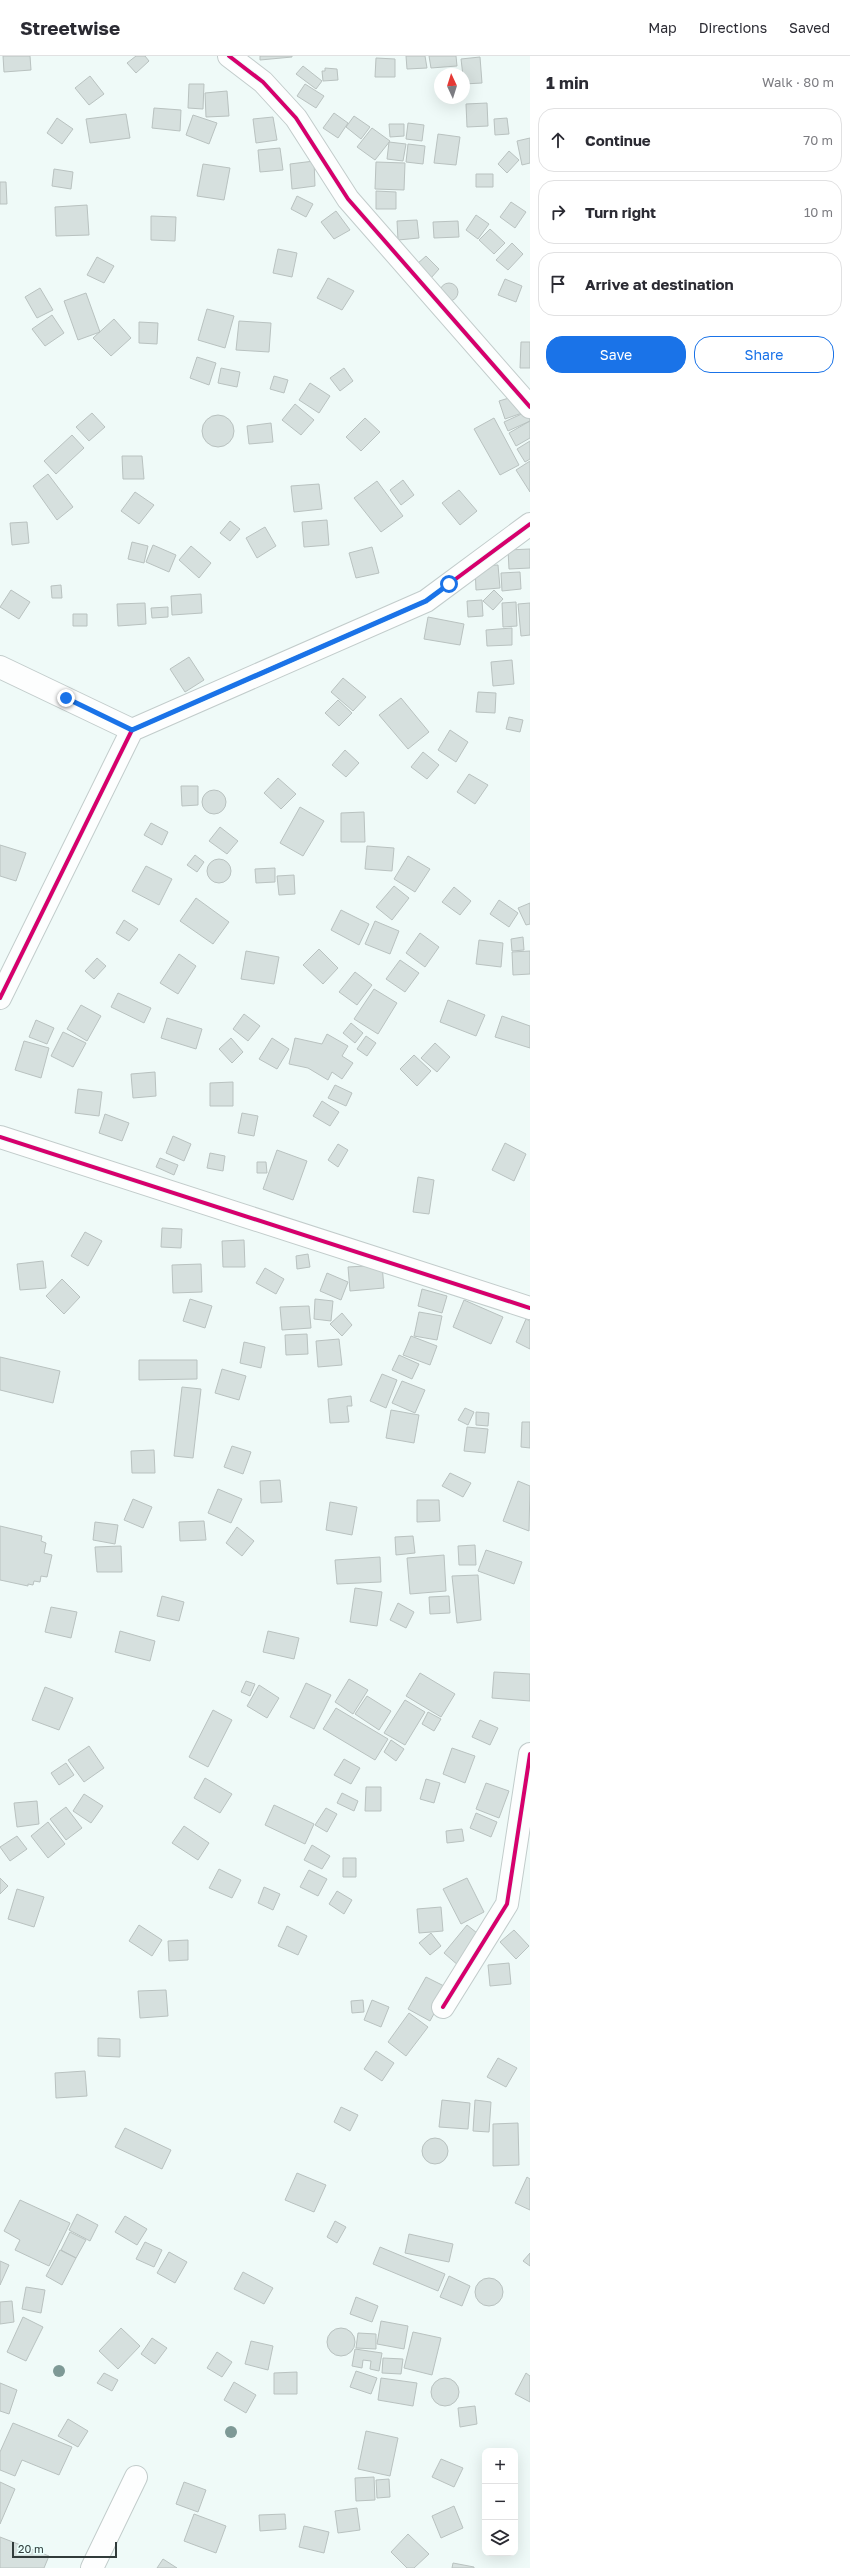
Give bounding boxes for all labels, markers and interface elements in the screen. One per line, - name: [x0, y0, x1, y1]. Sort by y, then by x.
- text: Streetwise: [20, 16, 120, 39]
- text: Map: [648, 19, 677, 36]
- text: Directions: [699, 19, 767, 36]
- text: Saved: [789, 19, 830, 36]
- north arrow: [434, 68, 470, 104]
- text: 1 min: [546, 72, 589, 93]
- text: Walk · 80 m: [762, 74, 834, 90]
- icon: ahead: [547, 129, 569, 151]
- text: Continue: [585, 131, 651, 149]
- text: 70 m: [803, 132, 833, 148]
- icon: right: [547, 201, 569, 223]
- text: Turn right: [585, 203, 656, 221]
- text: 10 m: [804, 204, 833, 220]
- icon: arrive: [547, 273, 569, 295]
- text: Arrive at destination: [585, 275, 734, 293]
- button: Save: [546, 336, 686, 373]
- button: Share: [694, 336, 834, 373]
- route start: [440, 575, 458, 593]
- route end: [57, 689, 75, 707]
- map controls: [482, 2448, 518, 2556]
- button: +: [482, 2448, 518, 2484]
- button: −: [482, 2484, 518, 2520]
- button: layers: [482, 2520, 518, 2556]
- scale bar: [12, 2540, 117, 2559]
- text: 20 m: [18, 2542, 44, 2555]

